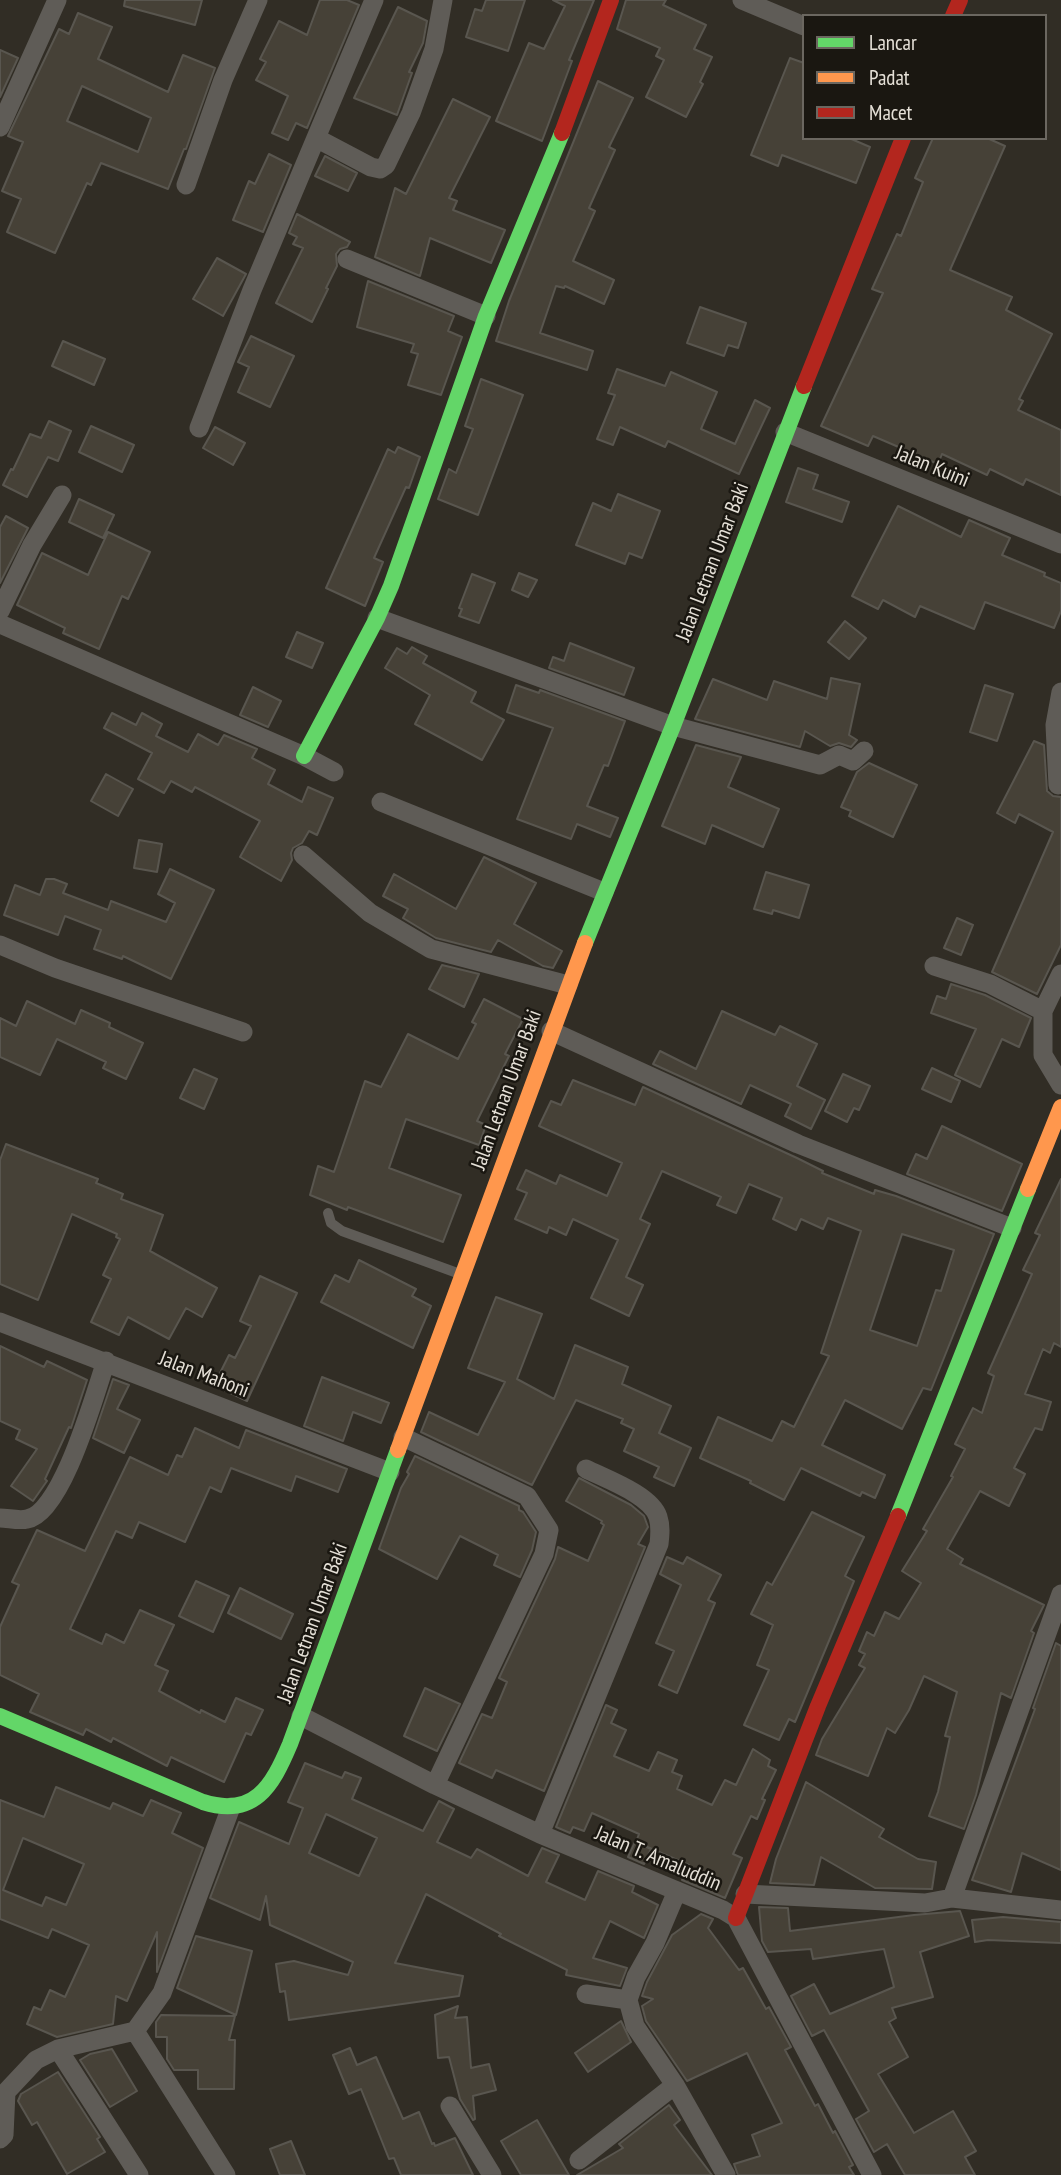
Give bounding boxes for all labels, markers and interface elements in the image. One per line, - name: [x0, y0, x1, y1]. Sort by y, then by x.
- legend: [802, 14, 1047, 140]
- text: Lancar: [869, 29, 917, 56]
- text: Padat: [869, 64, 910, 91]
- text: Macet: [869, 99, 912, 126]
- street label: Jalan Kuini: [891, 441, 973, 493]
- street label: Jalan Letnan Umar Baki: [671, 479, 755, 645]
- street label: Jalan Letnan Umar Baki: [466, 1007, 548, 1173]
- street label: Jalan Mahoni: [155, 1346, 253, 1404]
- street label: Jalan Letnan Umar Baki: [272, 1540, 354, 1706]
- street label: Jalan T. Amaluddin: [591, 1821, 725, 1897]

